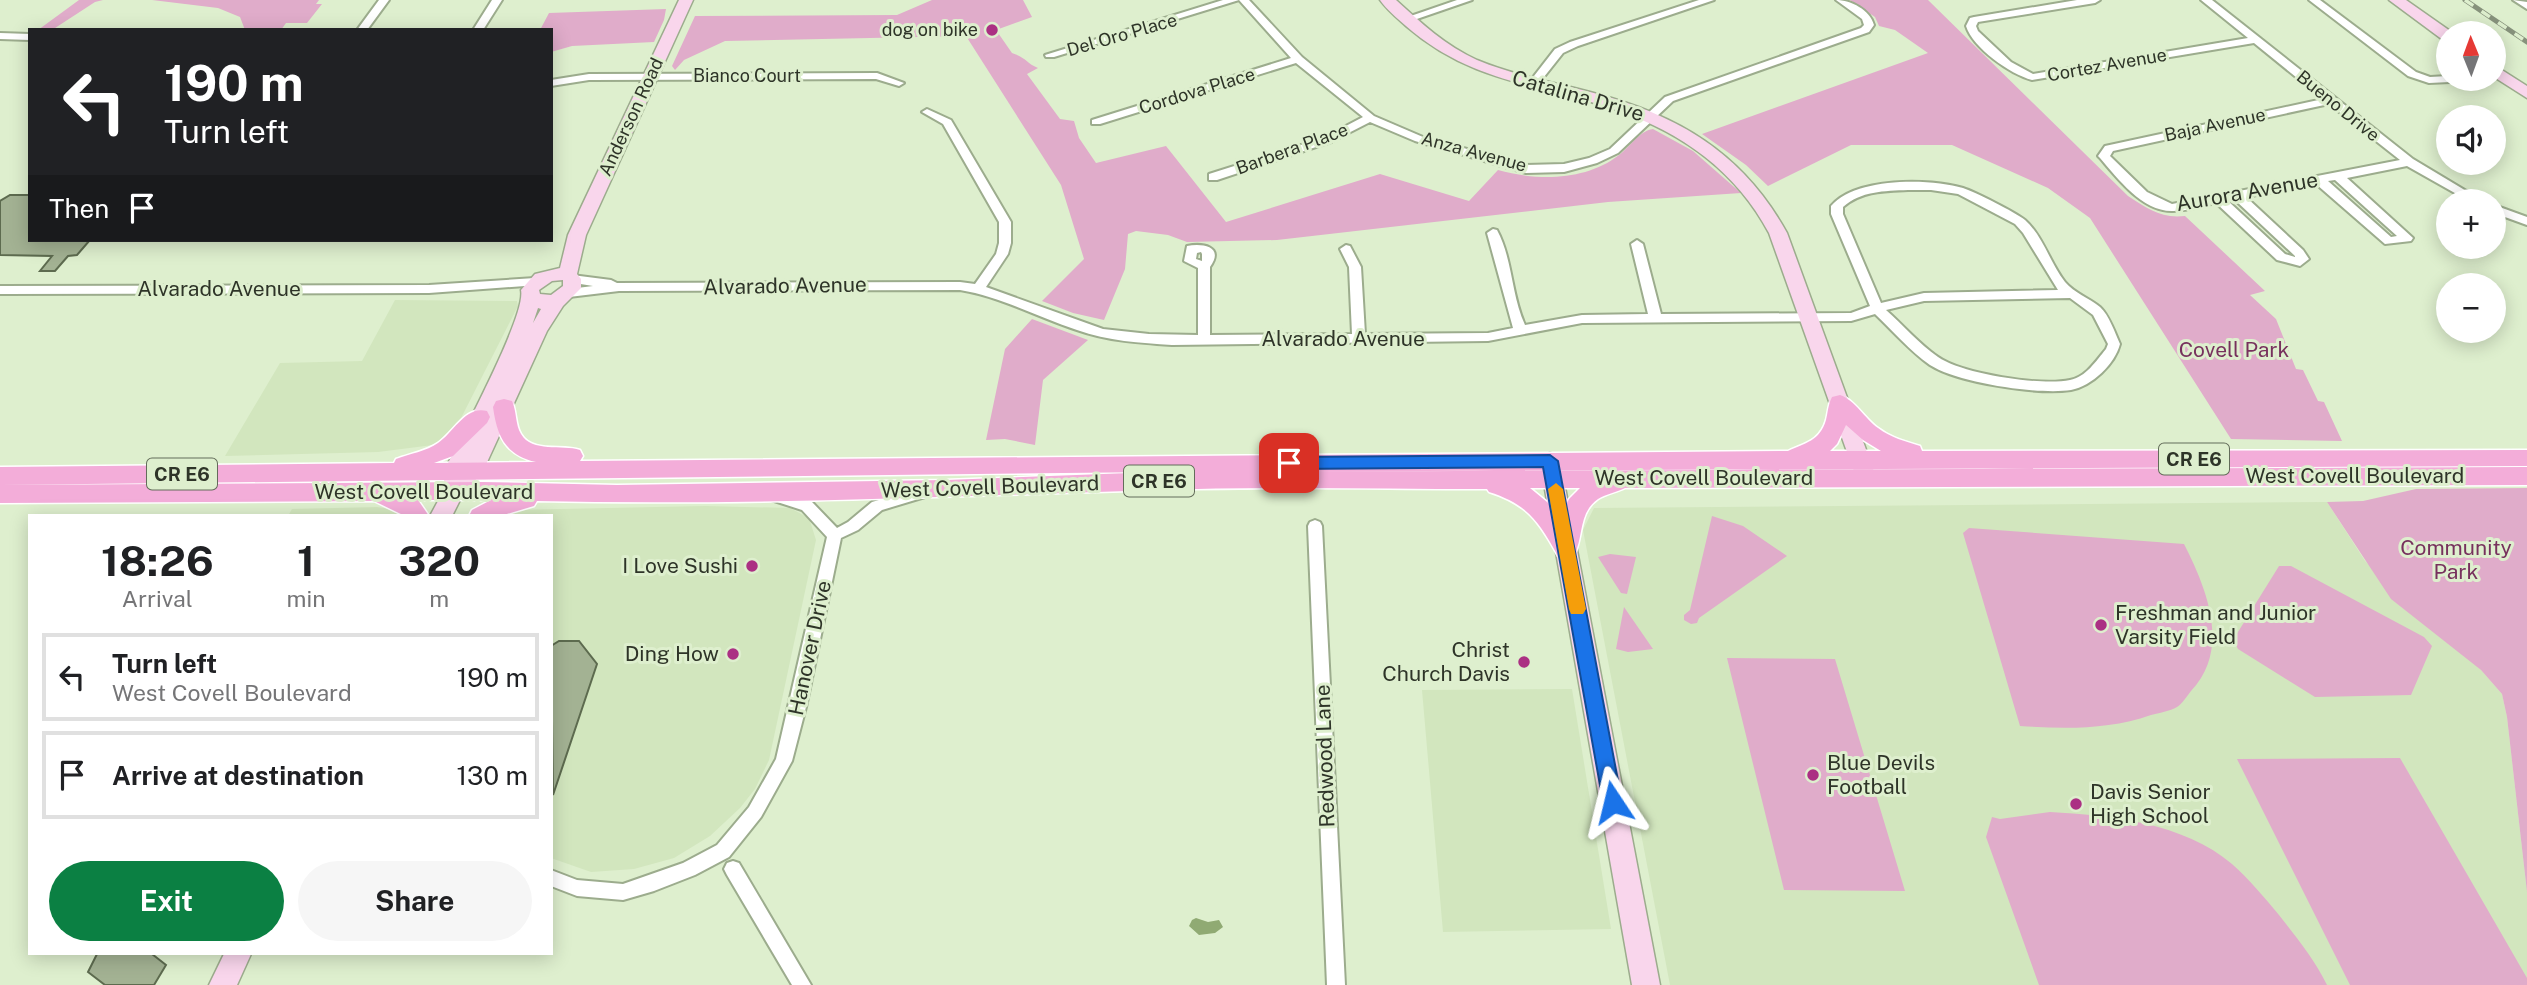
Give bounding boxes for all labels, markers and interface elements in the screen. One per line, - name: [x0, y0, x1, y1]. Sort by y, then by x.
- street label: Del Oro Place: [1064, 9, 1179, 60]
- place label: dog on bike: [882, 19, 978, 40]
- north arrow: [2436, 21, 2506, 91]
- map controls: [2436, 21, 2506, 343]
- marker: dog on bike: [984, 22, 1000, 38]
- street label: Cortez Avenue: [2046, 44, 2168, 85]
- text: 190 m: [164, 54, 304, 112]
- street label: Anderson Road: [594, 54, 667, 179]
- icon: left: [49, 56, 140, 147]
- street label: Cordova Place: [1136, 63, 1257, 118]
- street label: Bianco Court: [693, 65, 801, 86]
- street label: Catalina Drive: [1509, 65, 1647, 126]
- street label: Bueno Drive: [2293, 66, 2384, 145]
- street label: Baja Avenue: [2162, 104, 2267, 145]
- button: sound: [2436, 105, 2506, 175]
- text: Turn left: [164, 113, 289, 150]
- street label: Barbera Place: [1233, 119, 1351, 179]
- street label: Anza Avenue: [1419, 127, 1529, 176]
- street label: Aurora Avenue: [2174, 167, 2320, 216]
- icon: arrive: [123, 189, 161, 227]
- button: +: [2436, 189, 2506, 259]
- text: Then: [49, 193, 109, 224]
- street label: Alvarado Avenue: [703, 272, 867, 299]
- button: −: [2436, 273, 2506, 343]
- street label: Alvarado Avenue: [137, 276, 301, 301]
- street label: Alvarado Avenue: [1261, 326, 1425, 351]
- park label: Covell Park: [2179, 337, 2290, 362]
- pin: [1259, 433, 1319, 493]
- icon: arrive: [1270, 444, 1308, 482]
- road number: CR E6: [2159, 444, 2229, 474]
- road number: CR E6: [147, 458, 217, 489]
- street label: West Covell Boulevard: [2246, 463, 2464, 488]
- street label: West Covell Boulevard: [1595, 465, 1813, 490]
- road number: CR E6: [1124, 466, 1194, 496]
- street label: West Covell Boulevard: [880, 470, 1100, 503]
- street label: West Covell Boulevard: [315, 479, 533, 504]
- park label: Community Park: [2400, 535, 2512, 584]
- text: 18:26: [101, 536, 214, 585]
- text: 1: [297, 536, 315, 585]
- text: 320: [398, 536, 480, 585]
- place label: I Love Sushi: [622, 553, 738, 578]
- marker: I Love Sushi: [744, 558, 760, 574]
- street label: Hanover Drive: [783, 578, 836, 718]
- text: Arrival: [122, 585, 193, 612]
- text: min: [287, 585, 326, 612]
- text: m: [429, 585, 449, 612]
- place label: Freshman and Junior Varsity Field: [2115, 600, 2316, 649]
- marker: Freshman and Junior Varsity Field: [2093, 617, 2109, 633]
- place label: Christ Church Davis: [1382, 637, 1510, 686]
- place label: Ding How: [625, 641, 719, 666]
- marker: Ding How: [725, 646, 741, 662]
- text: Turn left: [112, 648, 217, 679]
- marker: Christ Church Davis: [1516, 654, 1532, 670]
- icon: left: [53, 658, 91, 696]
- text: 190 m: [457, 662, 528, 693]
- text: West Covell Boulevard: [112, 679, 352, 706]
- street label: Redwood Lane: [1310, 684, 1339, 828]
- place label: Blue Devils Football: [1827, 750, 1935, 799]
- icon: arrive: [53, 756, 91, 794]
- text: Arrive at destination: [112, 760, 364, 791]
- text: 130 m: [456, 760, 528, 791]
- position arrow: [1576, 765, 1650, 839]
- marker: Blue Devils Football: [1805, 767, 1821, 783]
- place label: Davis Senior High School: [2090, 779, 2211, 828]
- marker: Davis Senior High School: [2068, 796, 2084, 812]
- button: Exit: [49, 861, 284, 941]
- button: Share: [298, 861, 532, 941]

